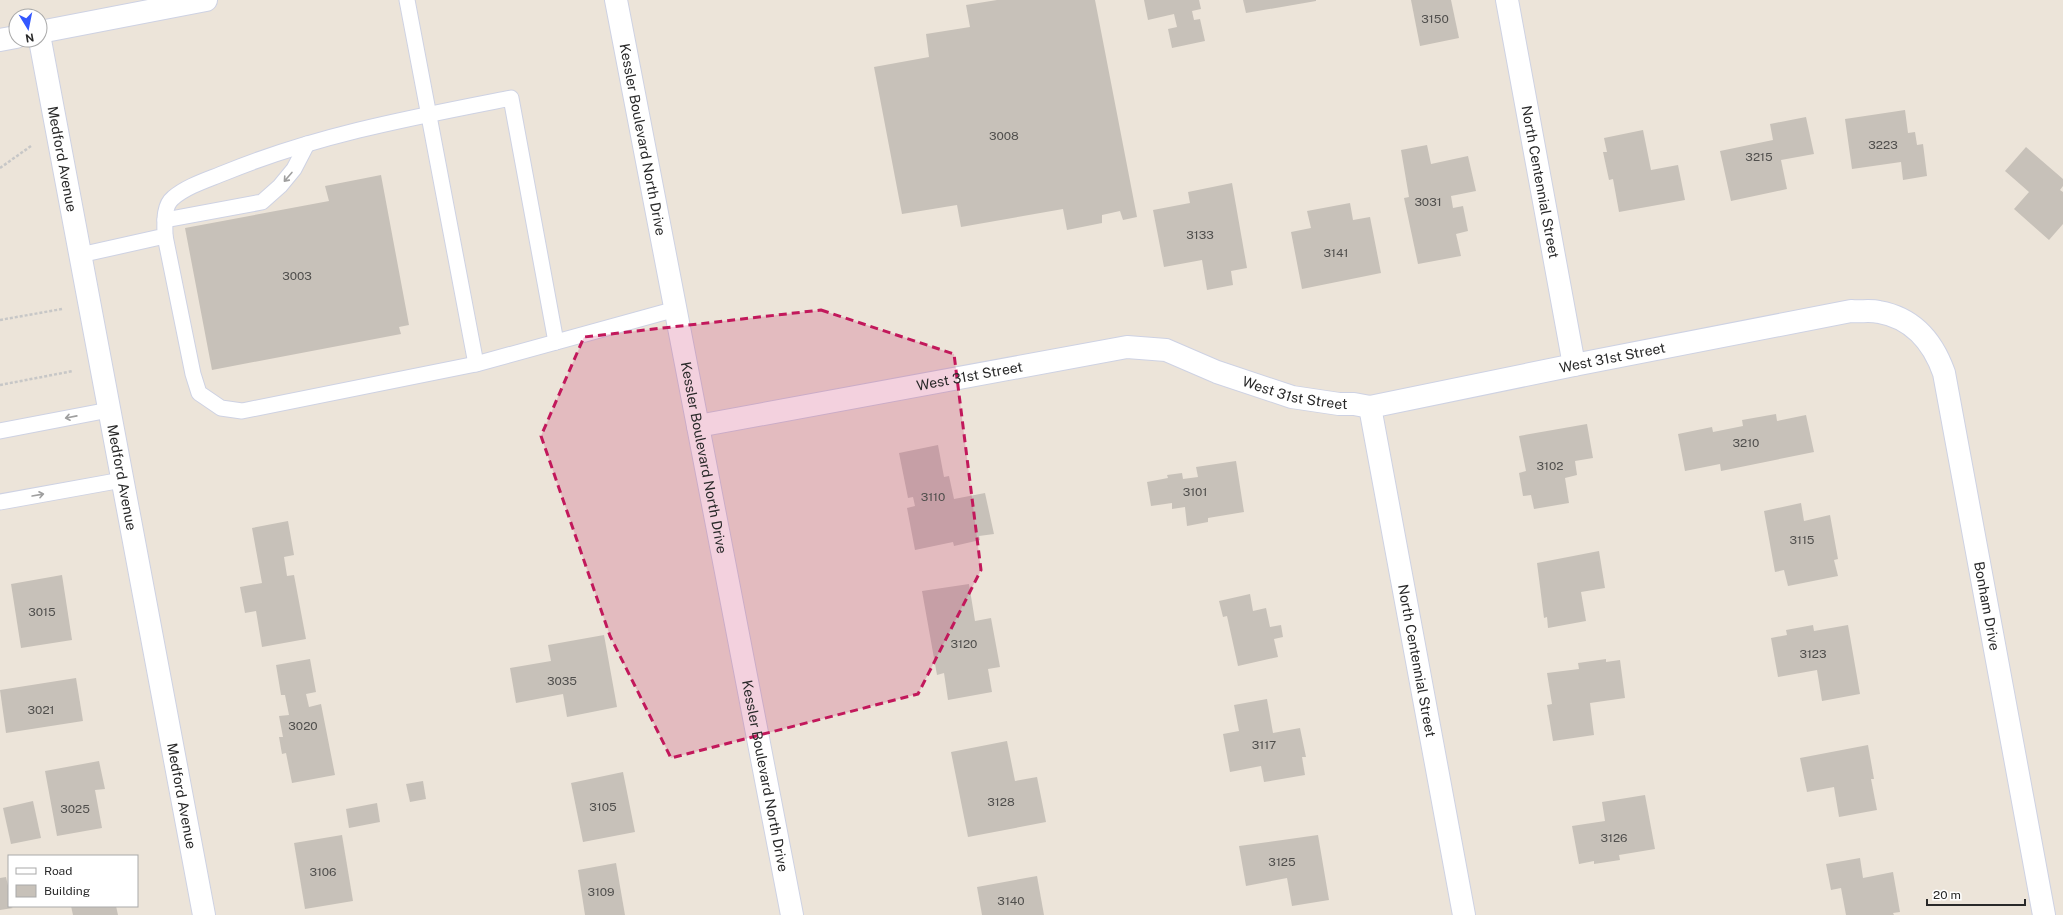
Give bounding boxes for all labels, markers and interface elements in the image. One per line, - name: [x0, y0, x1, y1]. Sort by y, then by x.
- north arrow: [8, 8, 48, 48]
- house number: 3150: [1421, 12, 1449, 26]
- text: N: [24, 31, 35, 45]
- street label: Kessler Boulevard North Drive: [617, 42, 669, 237]
- street label: North Centennial Street: [1519, 104, 1562, 260]
- street label: Medford Avenue: [45, 105, 80, 213]
- house number: 3008: [989, 129, 1019, 143]
- house number: 3223: [1868, 138, 1898, 152]
- house number: 3215: [1745, 150, 1773, 164]
- one-way arrow: [283, 172, 292, 182]
- house number: 3031: [1414, 195, 1442, 209]
- house number: 3133: [1186, 228, 1214, 242]
- house number: 3141: [1324, 246, 1348, 260]
- house number: 3003: [282, 269, 312, 283]
- street label: West 31st Street: [1558, 339, 1667, 376]
- street label: West 31st Street: [915, 358, 1024, 394]
- street label: Kessler Boulevard North Drive: [678, 360, 730, 555]
- street label: West 31st Street: [1240, 373, 1347, 412]
- one-way arrow: [65, 414, 78, 422]
- street label: Medford Avenue: [104, 423, 140, 532]
- house number: 3210: [1733, 436, 1759, 450]
- house number: 3102: [1537, 459, 1563, 473]
- house number: 3101: [1183, 485, 1207, 499]
- one-way arrow: [31, 490, 44, 498]
- house number: 3110: [921, 490, 945, 504]
- house number: 3115: [1789, 533, 1815, 547]
- street label: Bonham Drive: [1971, 560, 2003, 652]
- street label: North Centennial Street: [1395, 583, 1439, 738]
- house number: 3015: [28, 605, 56, 619]
- house number: 3120: [951, 637, 977, 651]
- house number: 3123: [1799, 647, 1827, 661]
- house number: 3035: [547, 674, 577, 688]
- street label: Kessler Boulevard North Drive: [739, 678, 792, 873]
- house number: 3021: [28, 703, 54, 717]
- house number: 3020: [288, 719, 318, 733]
- house number: 3117: [1252, 738, 1276, 752]
- street label: Medford Avenue: [164, 742, 199, 850]
- house number: 3128: [987, 795, 1015, 809]
- house number: 3105: [589, 800, 617, 814]
- house number: 3025: [60, 802, 90, 816]
- house number: 3126: [1600, 831, 1628, 845]
- legend: [8, 855, 138, 907]
- house number: 3125: [1268, 855, 1296, 869]
- text: Road: [44, 864, 72, 878]
- house number: 3106: [309, 865, 337, 879]
- scale bar: [1927, 881, 2025, 907]
- text: Building: [44, 884, 90, 898]
- house number: 3109: [587, 885, 615, 899]
- text: 20 m: [1933, 888, 1961, 902]
- house number: 3140: [997, 894, 1025, 908]

